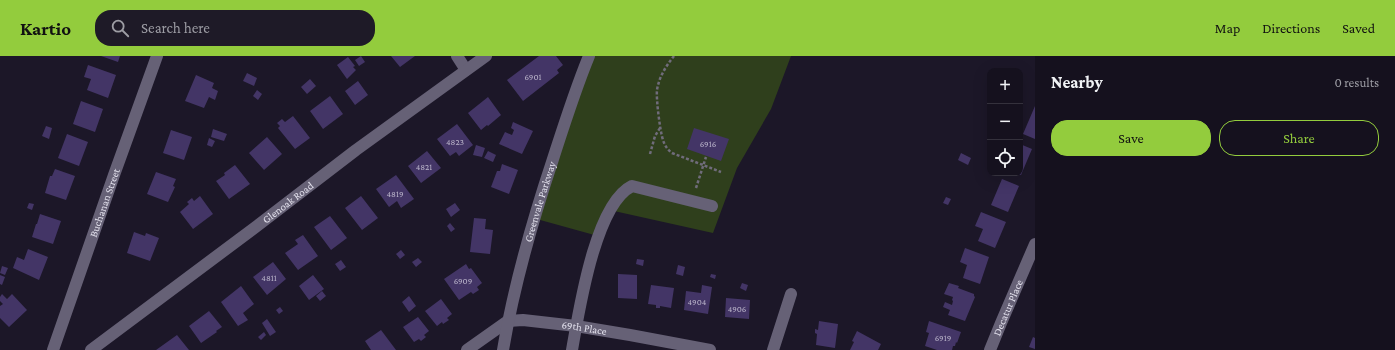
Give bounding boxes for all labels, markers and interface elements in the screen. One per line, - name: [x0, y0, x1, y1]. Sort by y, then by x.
- search box: [95, 10, 375, 46]
- icon: search: [109, 17, 131, 39]
- text: Kartio: [20, 18, 71, 39]
- text: Search here: [141, 20, 210, 36]
- text: Map: [1215, 20, 1240, 36]
- text: Directions: [1262, 20, 1320, 36]
- text: Saved: [1342, 20, 1375, 36]
- map controls: [987, 68, 1023, 176]
- button: +: [987, 68, 1023, 104]
- house number: 6901: [525, 72, 542, 82]
- text: Nearby: [1051, 73, 1103, 92]
- text: 0 results: [1334, 75, 1379, 90]
- button: −: [987, 104, 1023, 140]
- button: Save: [1051, 120, 1211, 156]
- button: Share: [1219, 120, 1379, 156]
- house number: 4823: [446, 137, 464, 147]
- house number: 6916: [700, 139, 717, 149]
- button: locate: [987, 140, 1023, 176]
- street label: Greenvale Parkway: [522, 159, 559, 243]
- house number: 4821: [416, 162, 432, 172]
- street label: Buchanan Street: [87, 166, 122, 239]
- street label: Glenoak Road: [260, 179, 316, 226]
- house number: 4819: [387, 189, 404, 199]
- house number: 4811: [261, 273, 277, 283]
- house number: 6909: [454, 276, 473, 286]
- street label: Decatur Place: [990, 277, 1025, 338]
- house number: 4904: [688, 297, 707, 307]
- house number: 4906: [728, 304, 747, 314]
- street label: 69th Place: [561, 318, 608, 337]
- house number: 6919: [935, 333, 952, 343]

